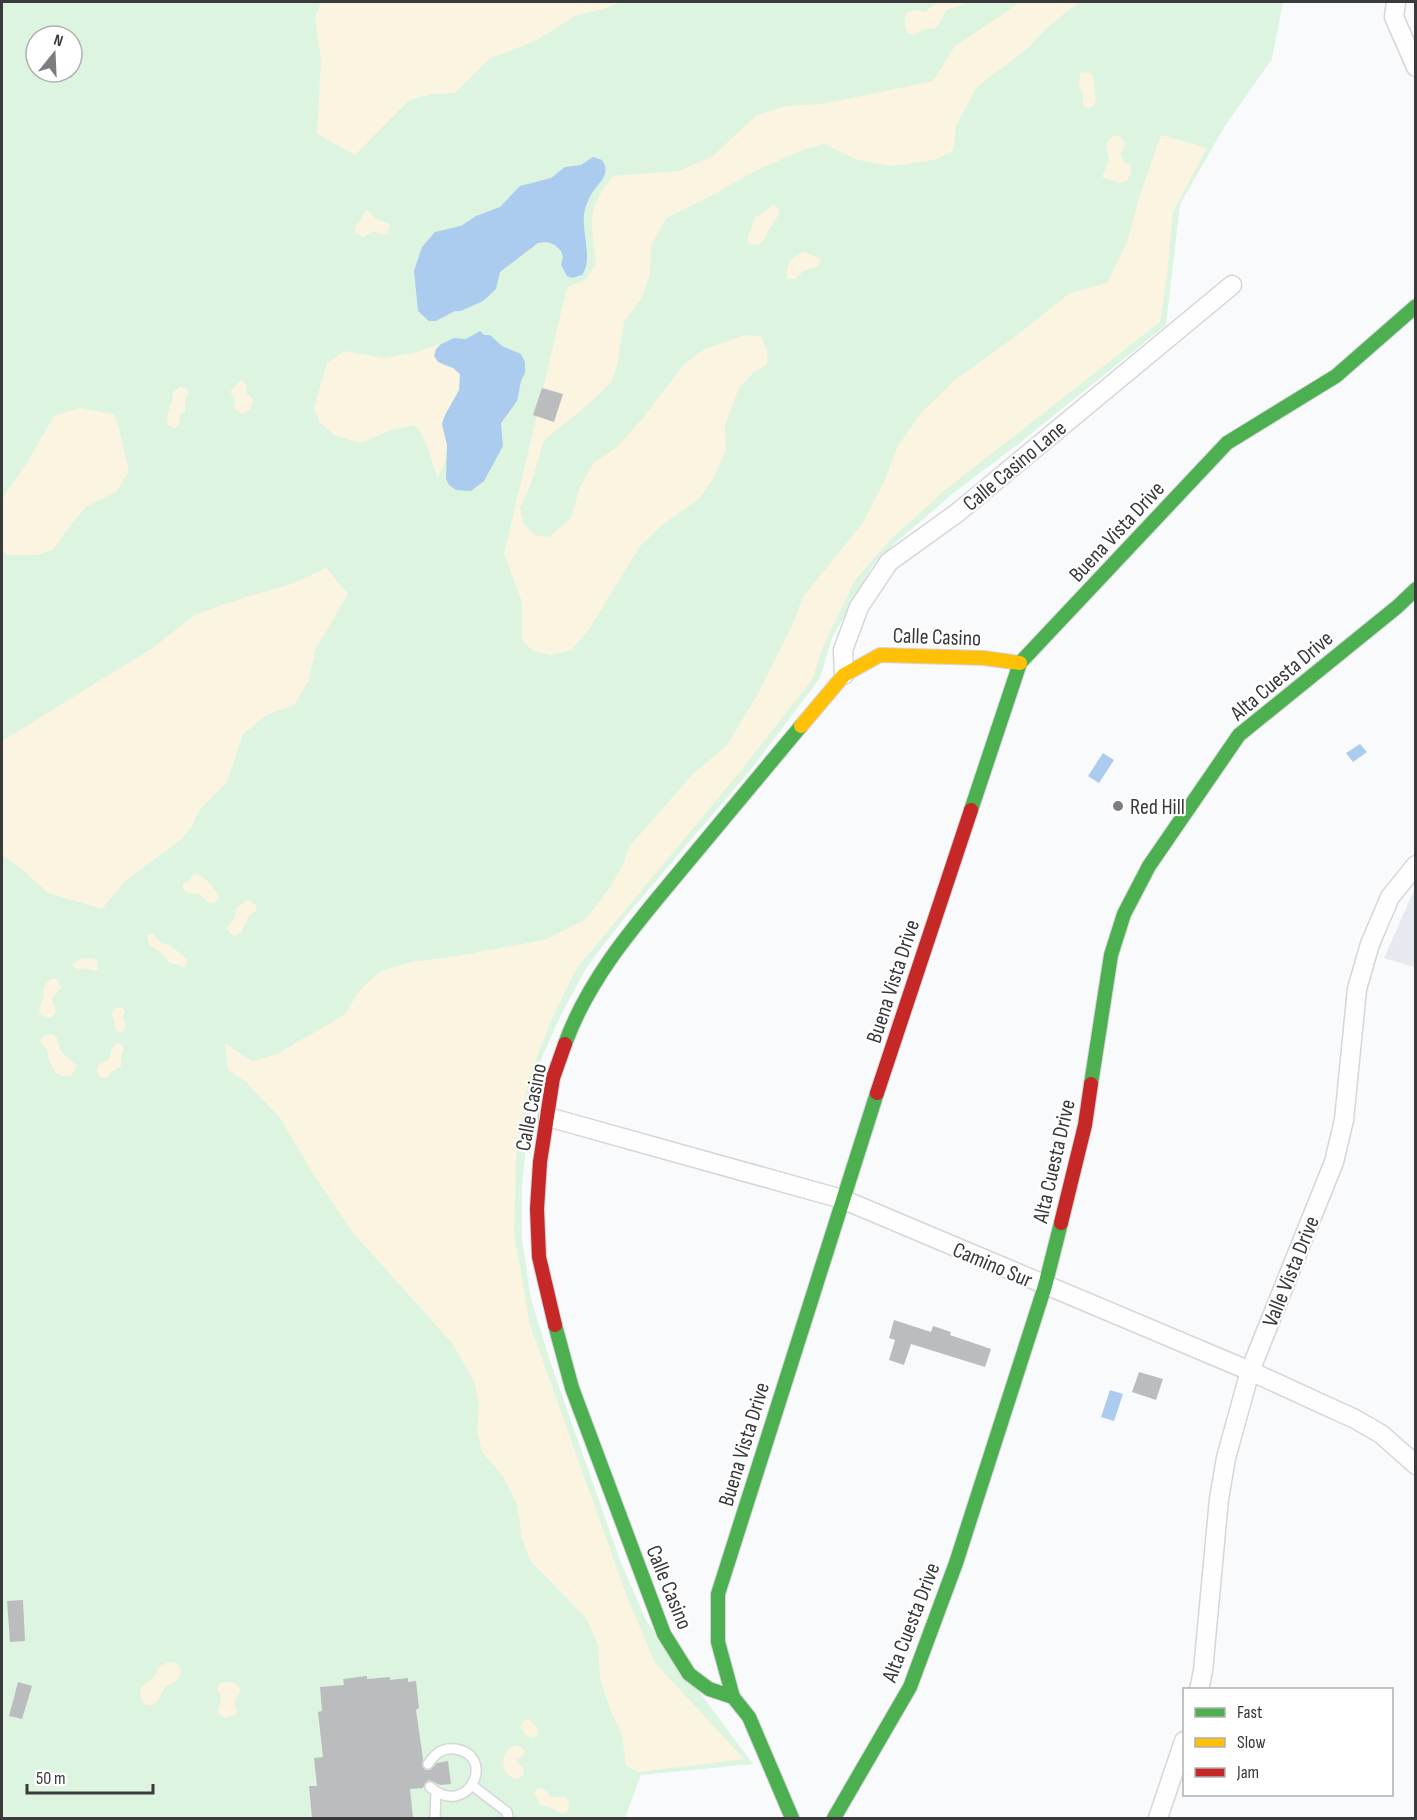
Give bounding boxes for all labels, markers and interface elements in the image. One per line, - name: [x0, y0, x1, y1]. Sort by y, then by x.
- north arrow: [24, 24, 84, 84]
- text: N: [51, 31, 65, 52]
- street label: Calle Casino Lane: [958, 415, 1072, 517]
- street label: Buena Vista Drive: [1064, 476, 1171, 588]
- street label: Calle Casino: [892, 622, 982, 653]
- street label: Alta Cuesta Drive: [1224, 625, 1339, 728]
- place label: Red Hill: [1130, 794, 1185, 821]
- marker: Red Hill: [1111, 799, 1125, 813]
- street label: Buena Vista Drive: [861, 916, 926, 1047]
- street label: Calle Casino: [510, 1061, 553, 1153]
- street label: Alta Cuesta Drive: [1027, 1097, 1082, 1227]
- street label: Valle Vista Drive: [1257, 1212, 1326, 1331]
- street label: Camino Sur: [948, 1237, 1036, 1294]
- street label: Buena Vista Drive: [713, 1379, 776, 1510]
- street label: Calle Casino: [639, 1541, 698, 1634]
- street label: Alta Cuesta Drive: [876, 1559, 947, 1687]
- legend: [1183, 1688, 1393, 1796]
- text: Fast: [1237, 1702, 1263, 1723]
- text: Slow: [1237, 1732, 1266, 1753]
- scale bar: [27, 1757, 153, 1795]
- text: Jam: [1236, 1762, 1259, 1783]
- text: 50 m: [36, 1768, 66, 1789]

